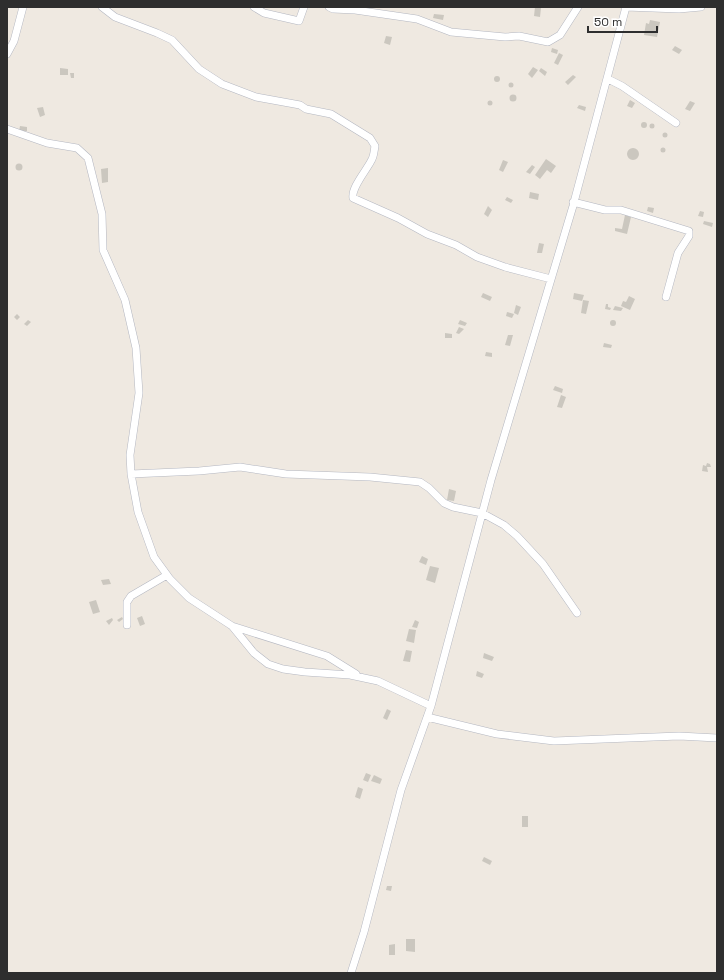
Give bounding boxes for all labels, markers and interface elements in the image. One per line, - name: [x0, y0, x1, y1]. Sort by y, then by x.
- scale bar: [588, 8, 657, 34]
- text: 50 m: [594, 14, 622, 30]

